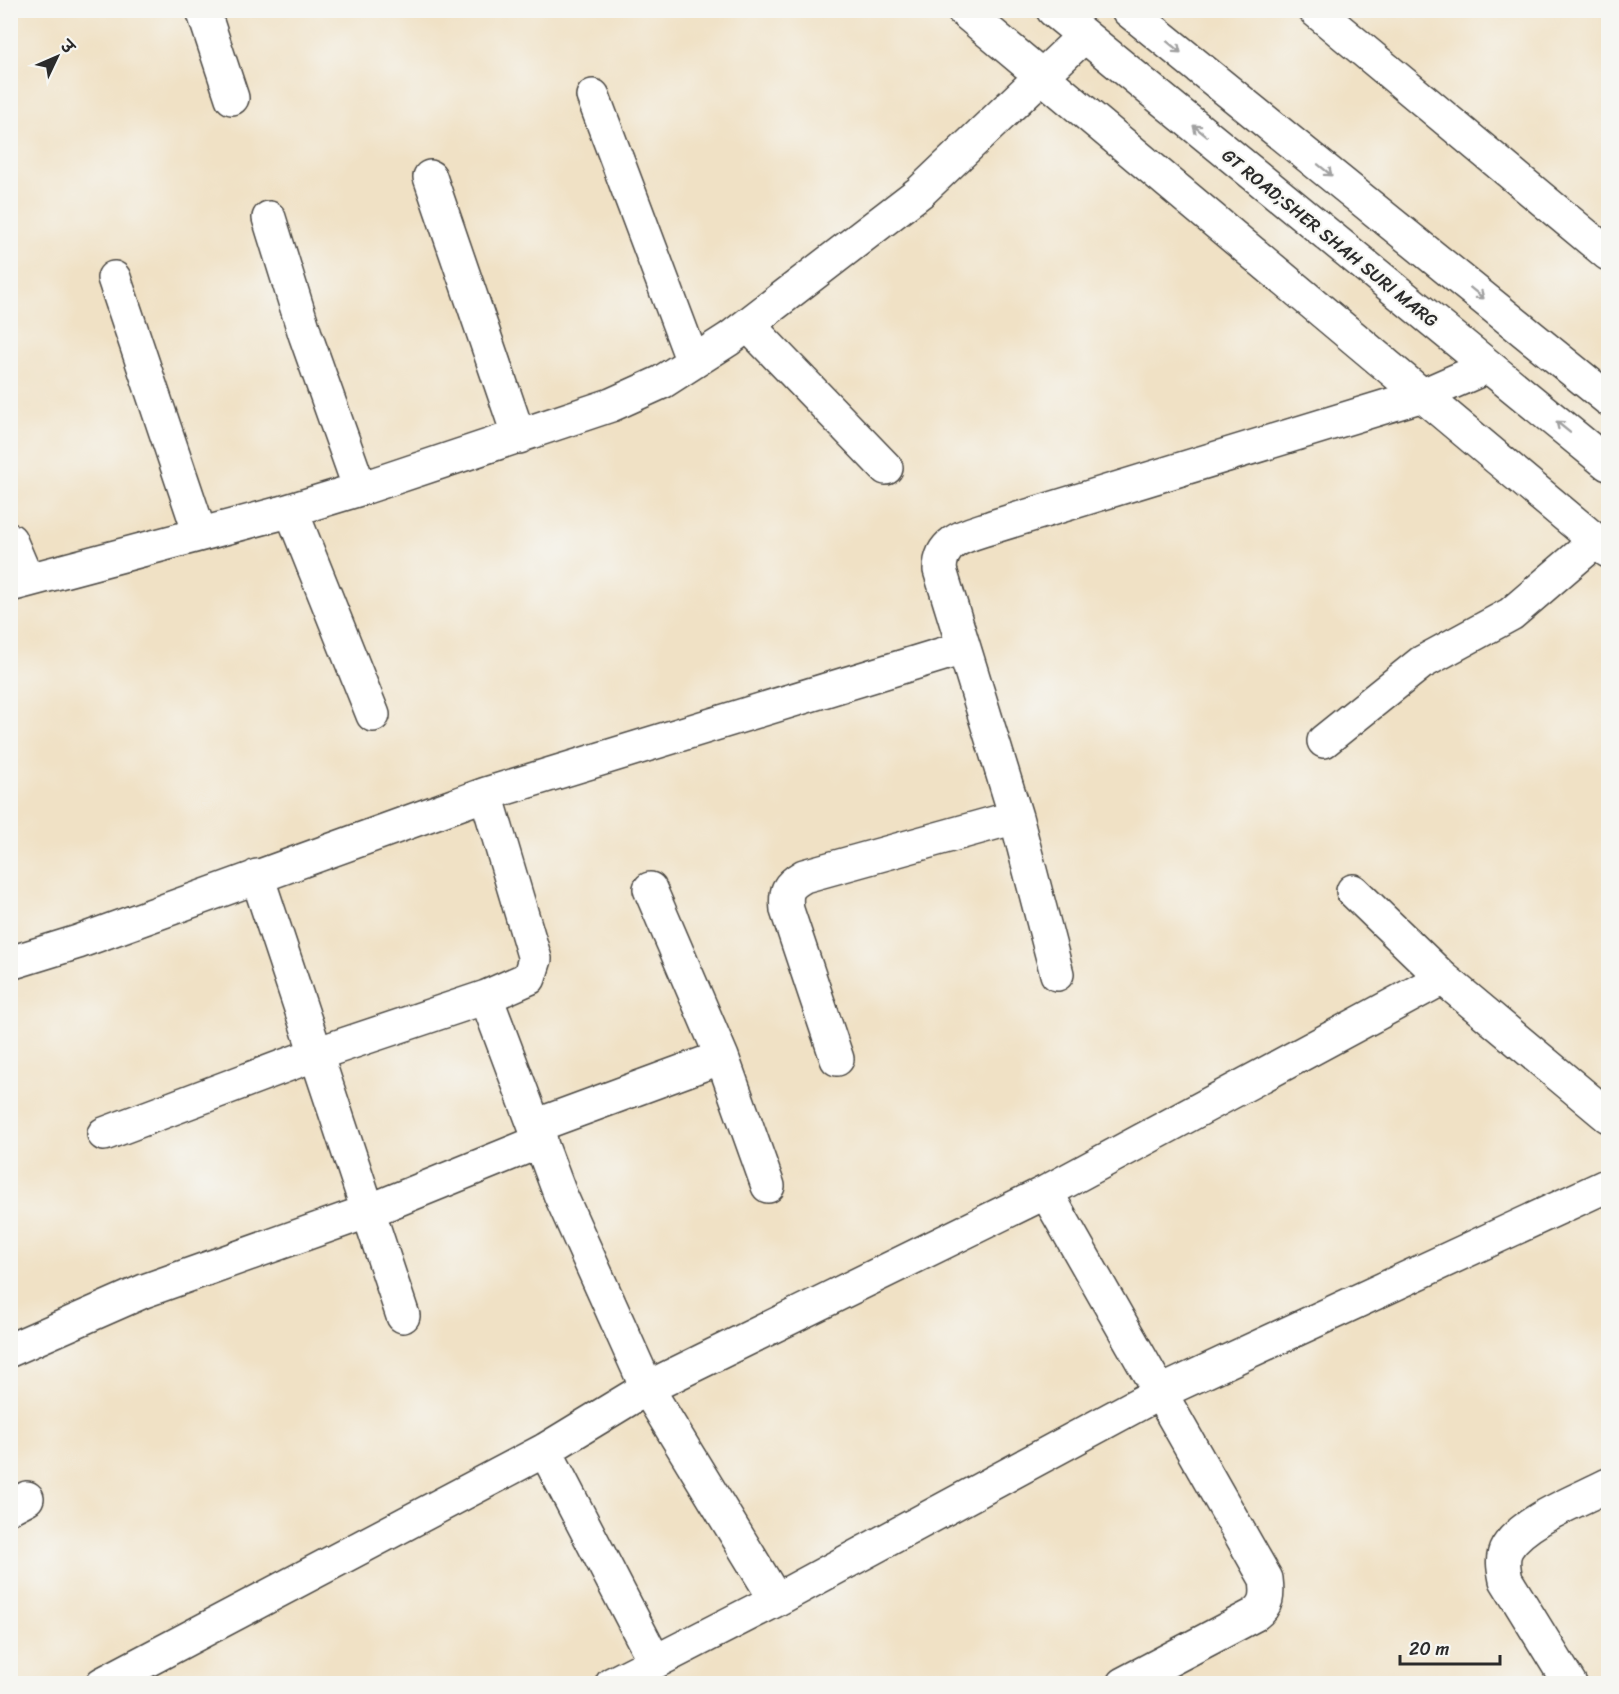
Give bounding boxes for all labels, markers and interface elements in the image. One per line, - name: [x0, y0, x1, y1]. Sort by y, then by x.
- north arrow: [27, 27, 87, 87]
- text: उ: [52, 32, 82, 62]
- one-way arrow: [1166, 41, 1182, 54]
- one-way arrow: [1192, 125, 1208, 138]
- street label: GT ROAD;SHER SHAH SURI MARG: [1214, 140, 1446, 336]
- one-way arrow: [1317, 163, 1333, 176]
- one-way arrow: [1469, 286, 1485, 299]
- one-way arrow: [1555, 421, 1571, 434]
- scale bar: [1400, 1628, 1500, 1666]
- text: 20 m: [1409, 1633, 1449, 1665]

